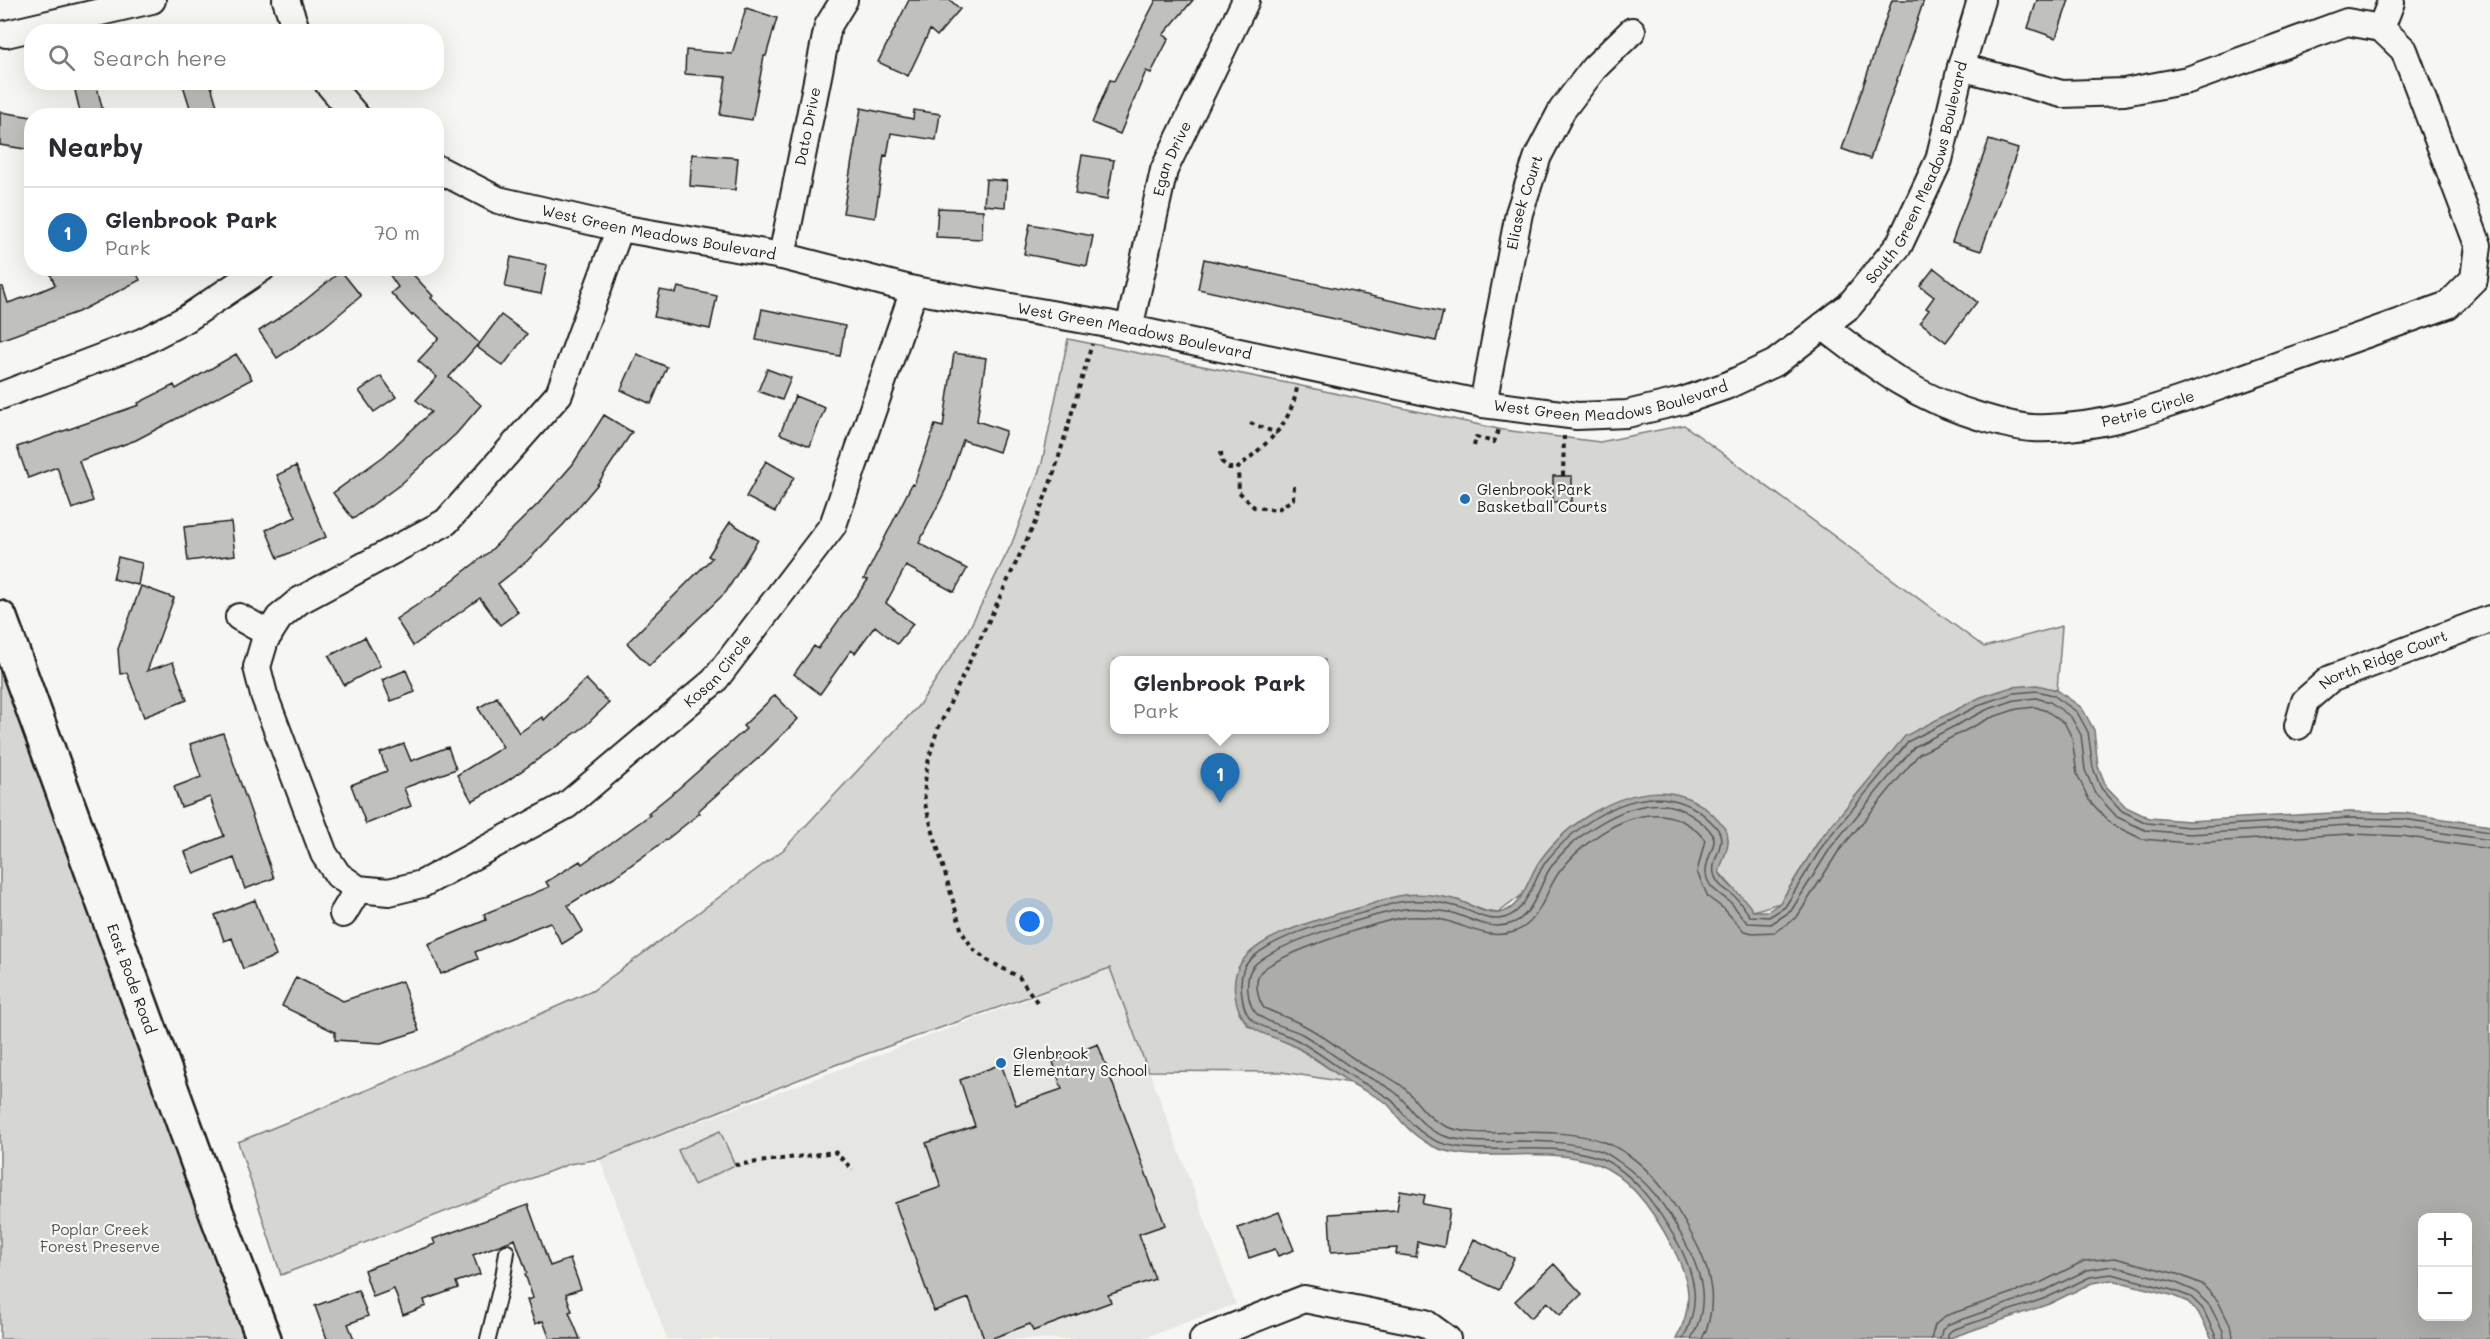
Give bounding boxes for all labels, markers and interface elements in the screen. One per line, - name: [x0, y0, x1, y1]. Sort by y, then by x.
- search box: [24, 24, 444, 90]
- icon: search: [45, 41, 78, 74]
- text: Search here: [93, 43, 227, 72]
- street label: South Green Meadows Boulevard: [1860, 59, 1971, 287]
- street label: Dato Drive: [789, 85, 825, 167]
- street label: Egan Drive: [1148, 118, 1195, 198]
- text: Nearby: [48, 130, 143, 164]
- street label: Eliasek Court: [1501, 152, 1547, 251]
- street label: West Green Meadows Boulevard: [540, 199, 778, 264]
- text: Glenbrook Park: [105, 205, 277, 234]
- text: 1: [63, 219, 72, 245]
- text: 70 m: [374, 219, 420, 245]
- text: Park: [105, 234, 150, 260]
- street label: West Green Meadows Boulevard: [1016, 297, 1254, 363]
- street label: West Green Meadows Boulevard: [1493, 375, 1730, 425]
- street label: Petrie Circle: [2099, 385, 2197, 431]
- place label: Glenbrook Park Basketball Courts: [1477, 479, 1607, 516]
- marker: Glenbrook Park Basketball Courts: [1458, 492, 1472, 506]
- street label: North Ridge Court: [2314, 625, 2450, 693]
- street label: Kosan Circle: [679, 630, 755, 711]
- popup: [1110, 656, 1329, 734]
- text: Glenbrook Park: [1133, 668, 1306, 697]
- text: Park: [1133, 697, 1179, 723]
- pin: 1: [1200, 754, 1240, 803]
- your location: [1015, 907, 1044, 936]
- street label: East Bode Road: [103, 921, 161, 1036]
- place label: Glenbrook Elementary School: [1013, 1043, 1148, 1080]
- marker: Glenbrook Elementary School: [994, 1056, 1008, 1070]
- map controls: [2418, 1213, 2472, 1321]
- button: +: [2418, 1213, 2472, 1267]
- park label: Poplar Creek Forest Preserve: [40, 1219, 160, 1256]
- button: −: [2418, 1267, 2472, 1321]

